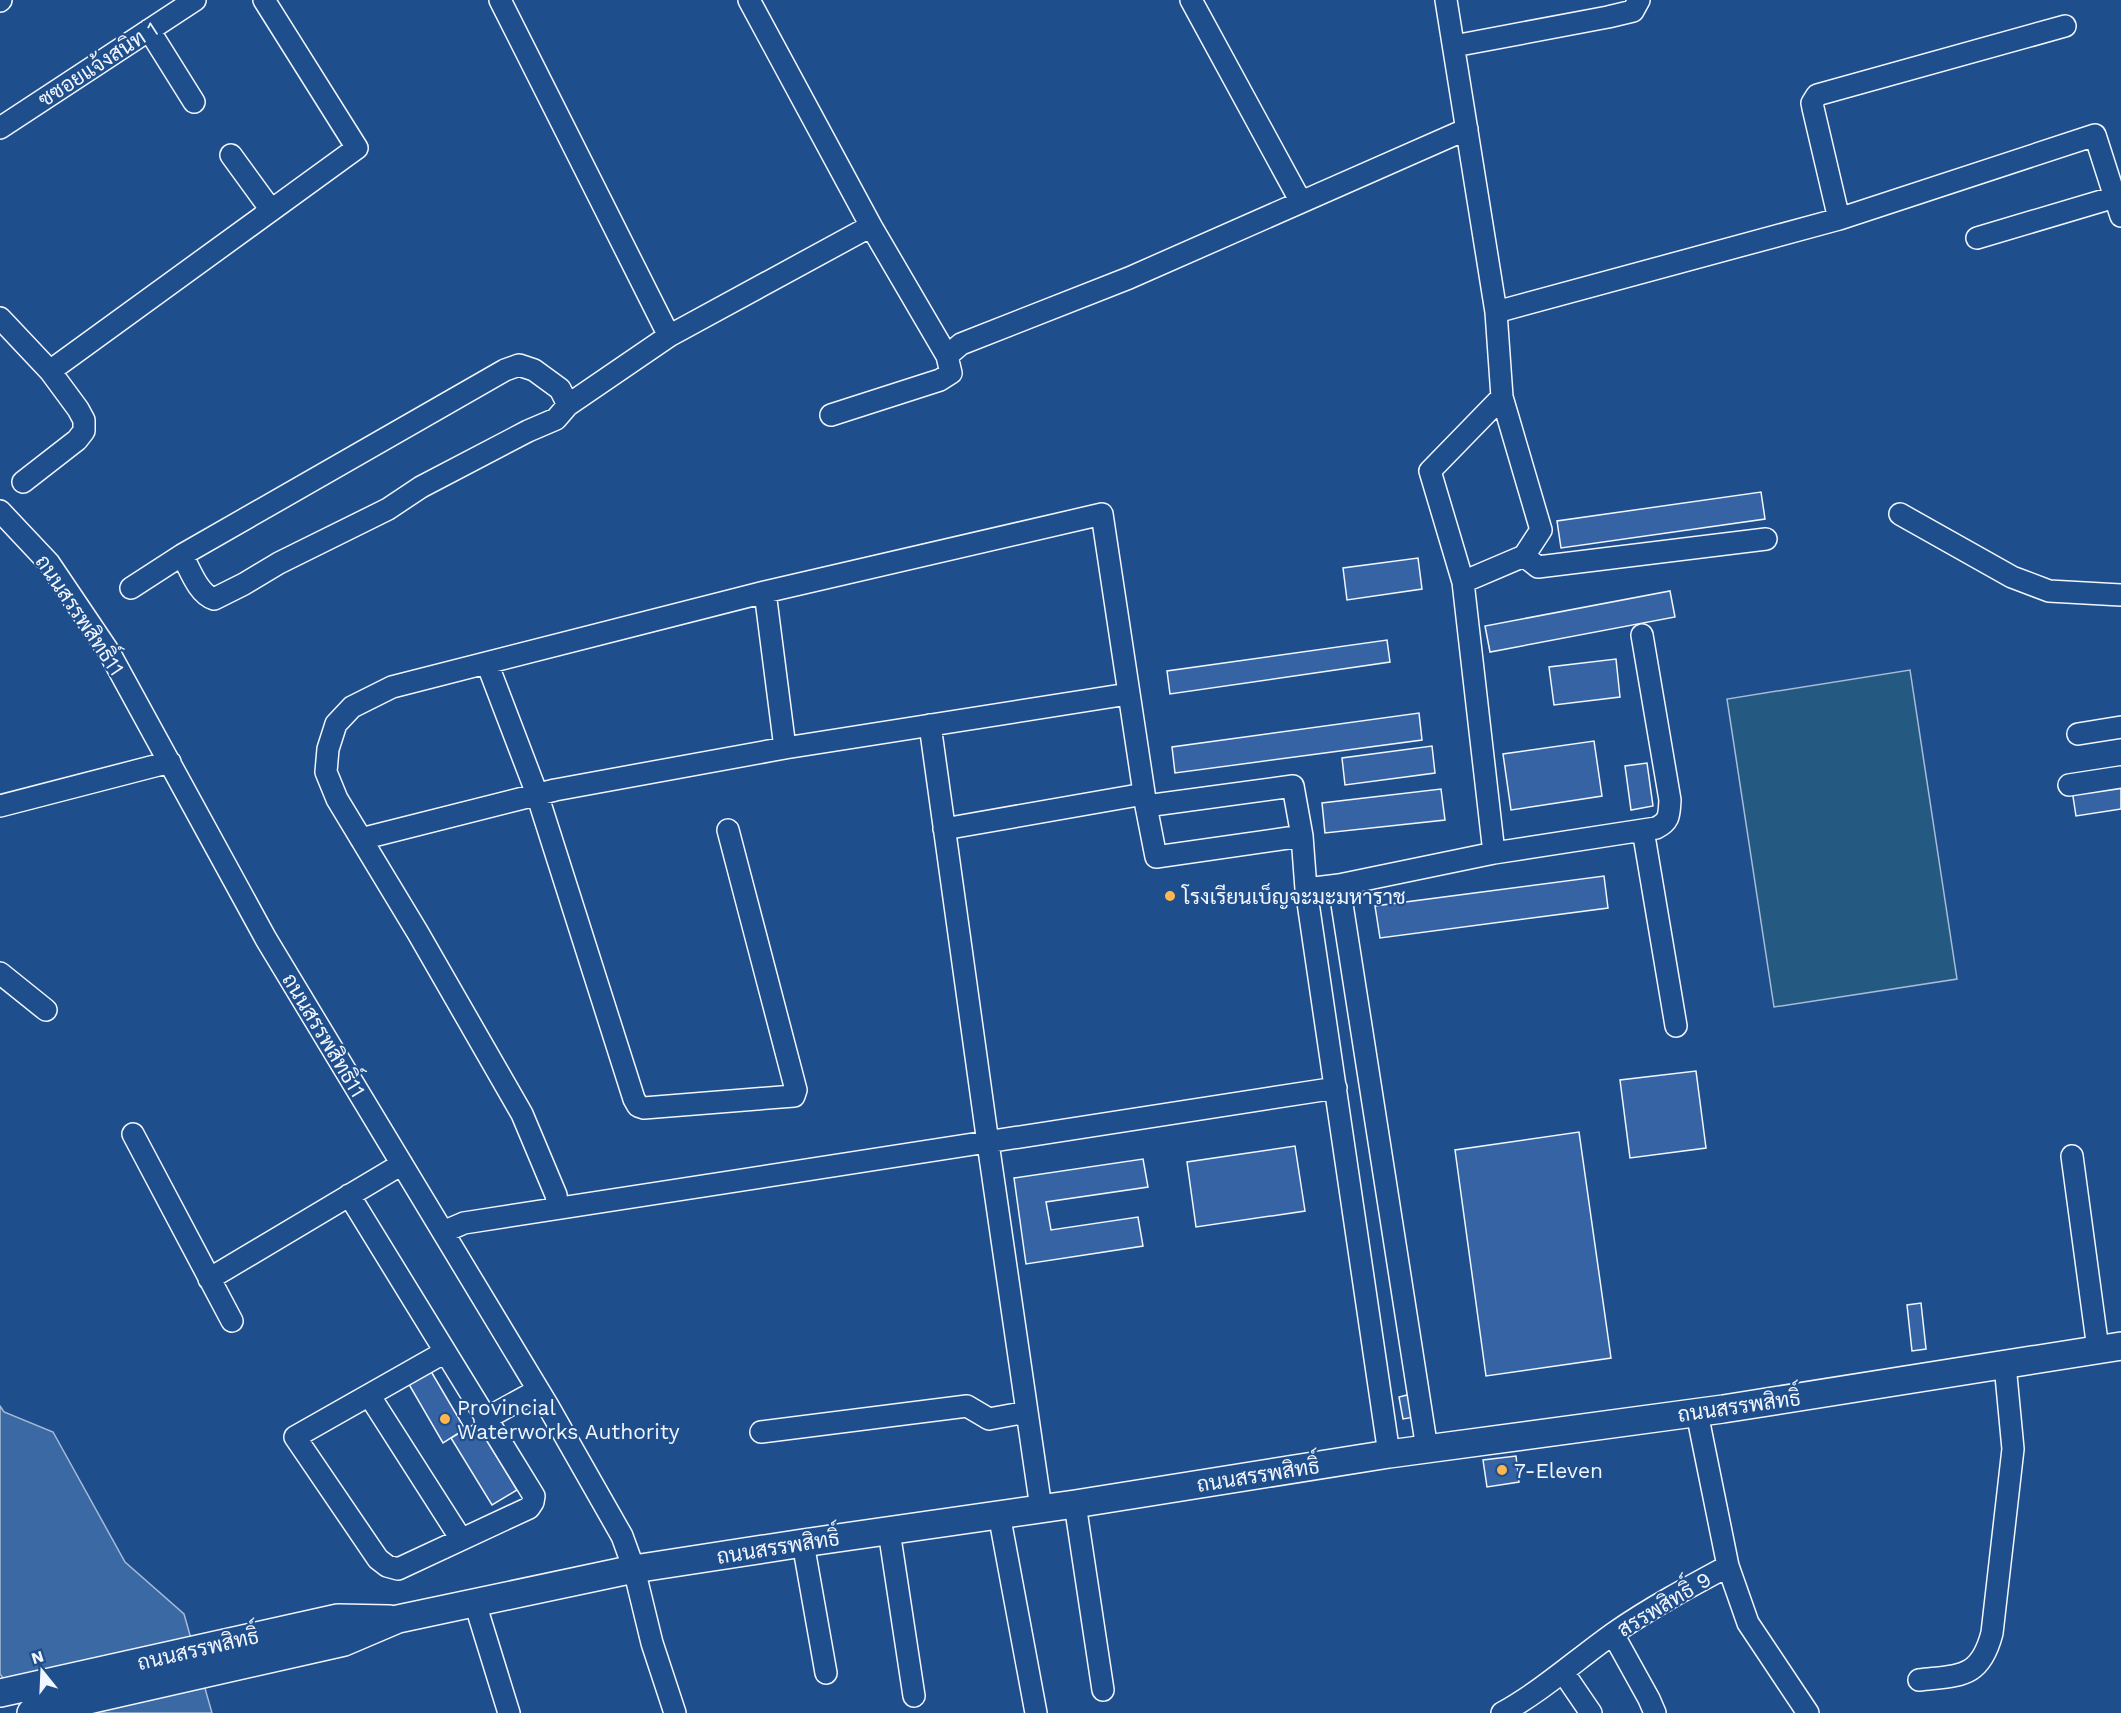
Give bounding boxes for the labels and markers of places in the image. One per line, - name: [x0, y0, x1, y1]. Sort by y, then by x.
- place label: โรงเรียนเบ็ญจะมะมหาราช: [1181, 882, 1406, 909]
- marker: โรงเรียนเบ็ญจะมะมหาราช: [1163, 889, 1177, 903]
- place label: Provincial Waterworks Authority: [457, 1395, 680, 1444]
- marker: Provincial Waterworks Authority: [438, 1412, 452, 1426]
- place label: 7-Eleven: [1514, 1458, 1603, 1483]
- marker: 7-Eleven: [1495, 1463, 1509, 1477]

